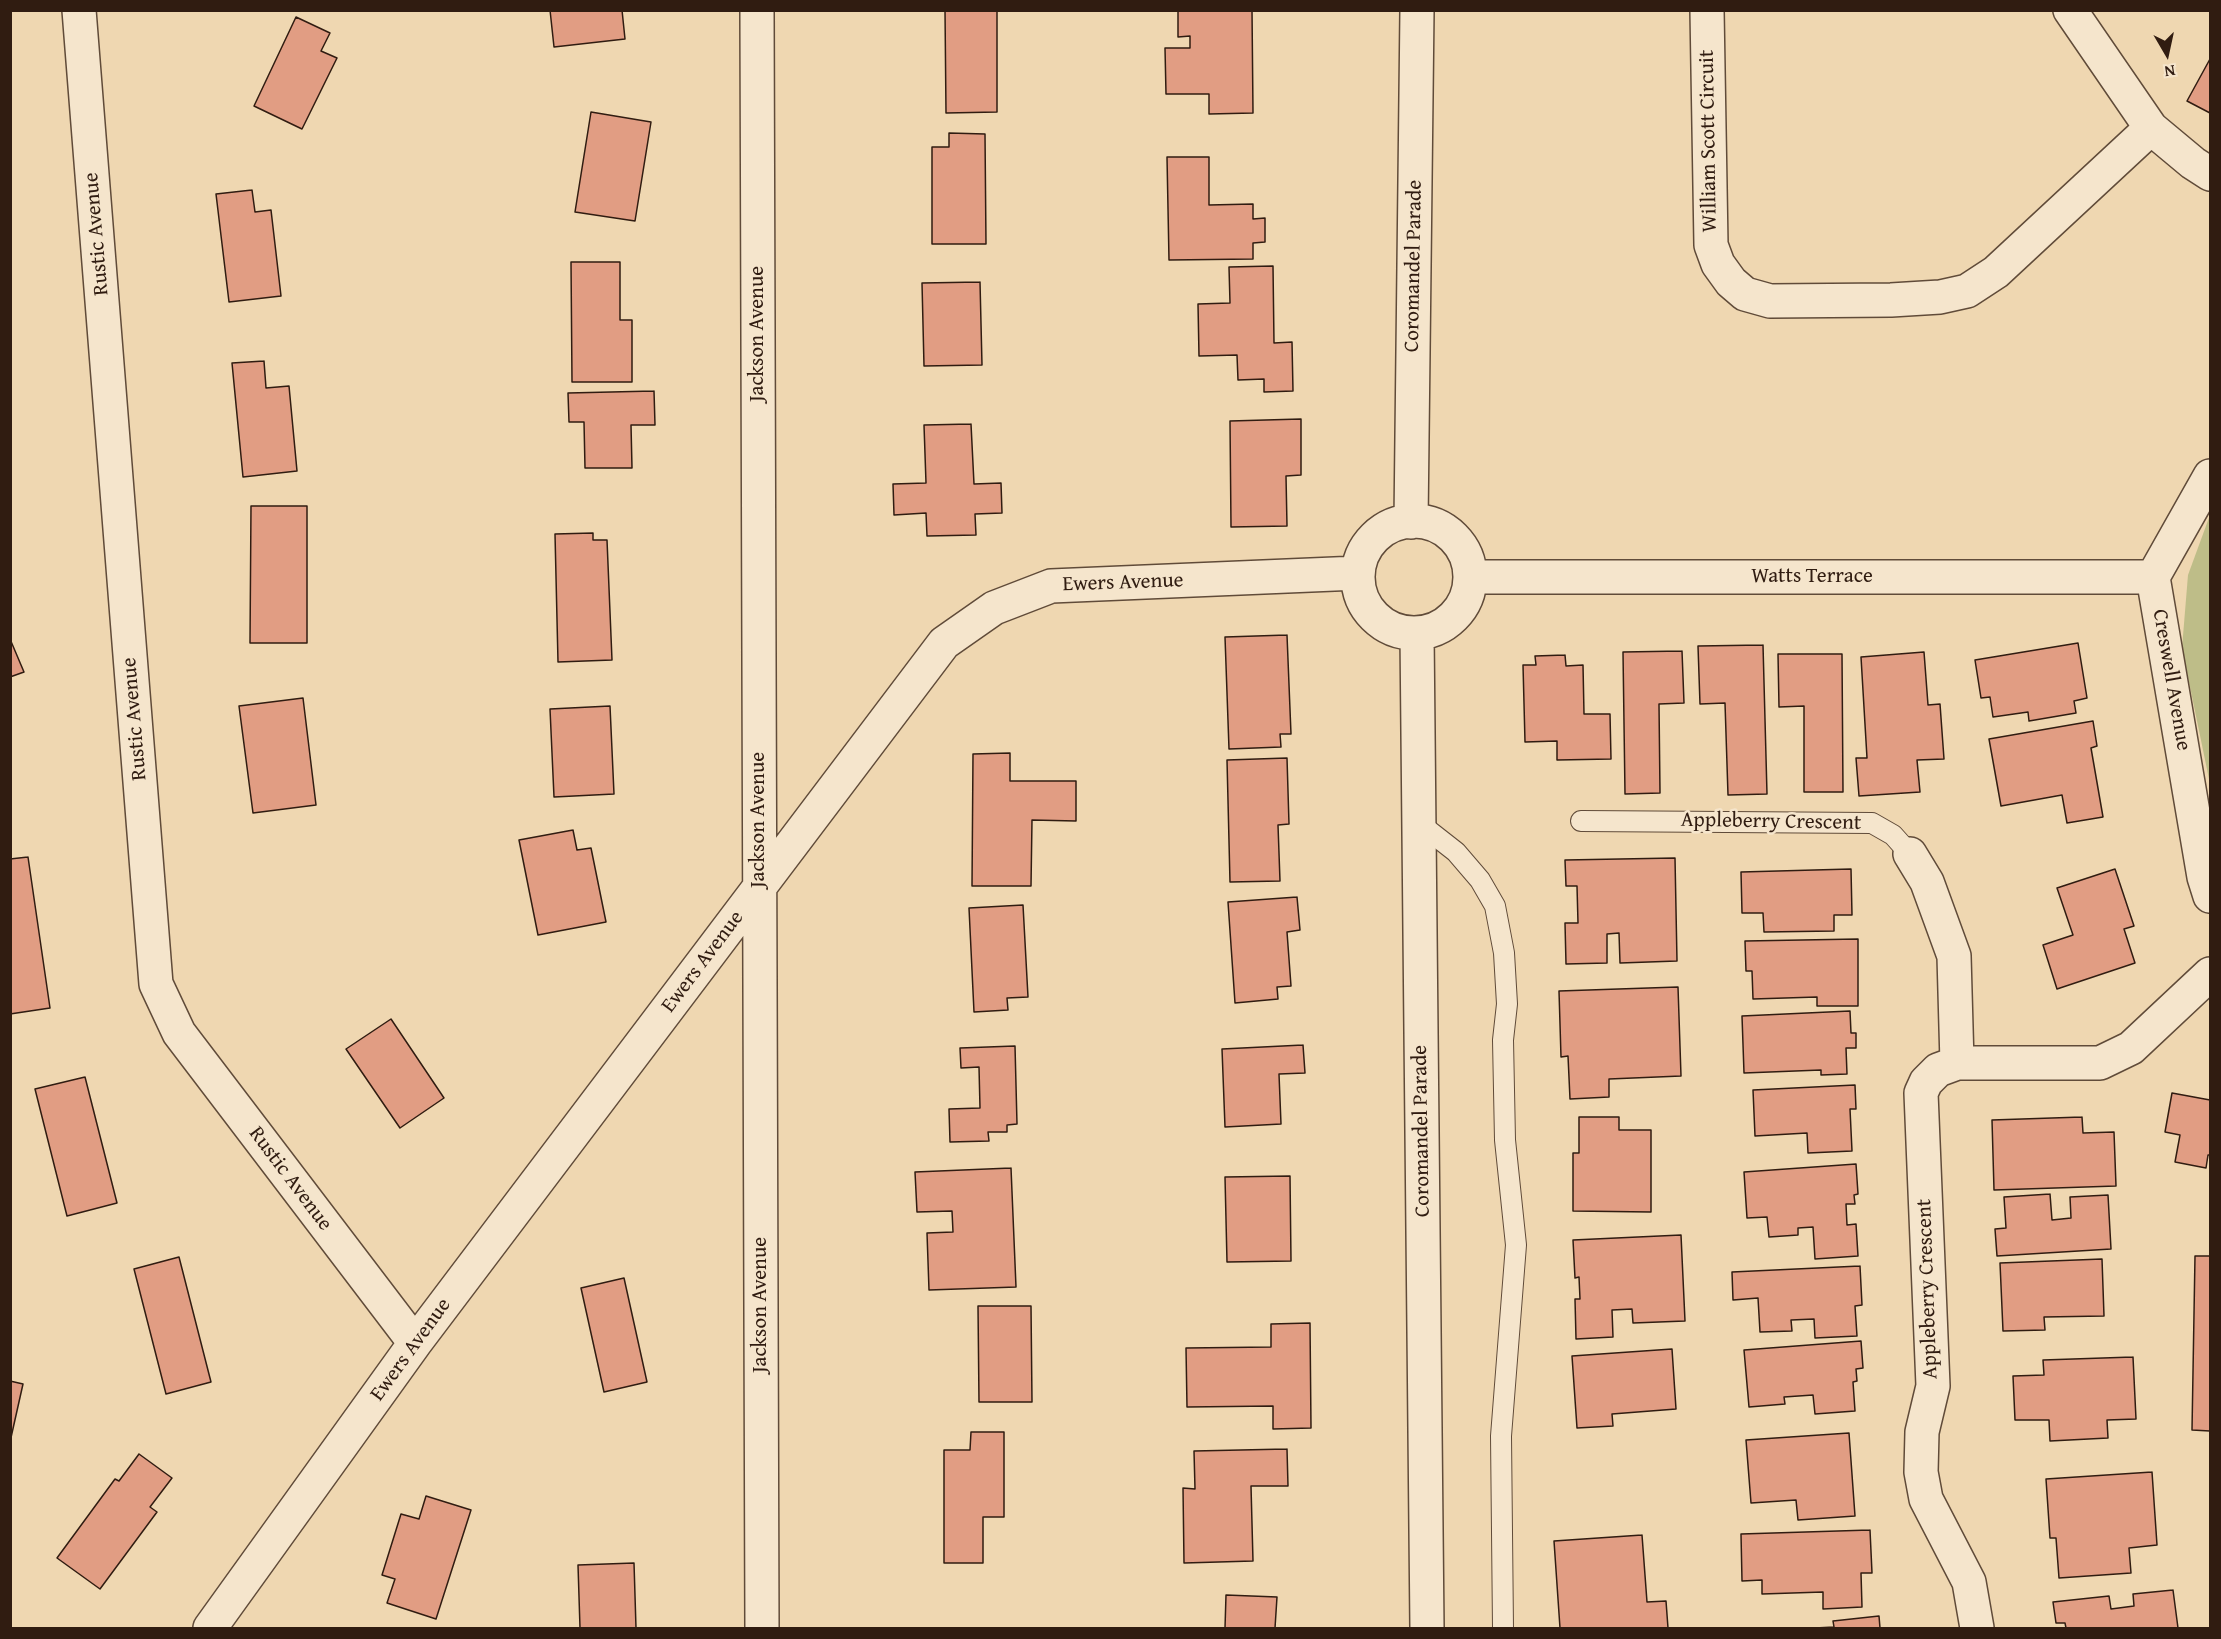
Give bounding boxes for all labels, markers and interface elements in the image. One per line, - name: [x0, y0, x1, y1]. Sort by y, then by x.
- north arrow: [2137, 24, 2197, 84]
- street label: William Scott Circuit: [1695, 50, 1723, 232]
- text: N: [2163, 59, 2177, 84]
- street label: Rustic Avenue: [79, 171, 115, 297]
- street label: Coromandel Parade: [1400, 180, 1428, 352]
- street label: Jackson Avenue: [745, 266, 771, 402]
- street label: Watts Terrace: [1751, 564, 1873, 590]
- street label: Ewers Avenue: [1062, 568, 1184, 598]
- street label: Creswell Avenue: [2146, 607, 2196, 753]
- street label: Rustic Avenue: [117, 656, 153, 782]
- street label: Jackson Avenue: [746, 752, 772, 888]
- street label: Appleberry Crescent: [1681, 808, 1861, 836]
- street label: Ewers Avenue: [656, 906, 750, 1018]
- street label: Coromandel Parade: [1408, 1045, 1436, 1217]
- street label: Rustic Avenue: [243, 1122, 337, 1236]
- street label: Appleberry Crescent: [1912, 1198, 1944, 1380]
- street label: Jackson Avenue: [748, 1237, 774, 1373]
- street label: Ewers Avenue: [365, 1294, 457, 1406]

